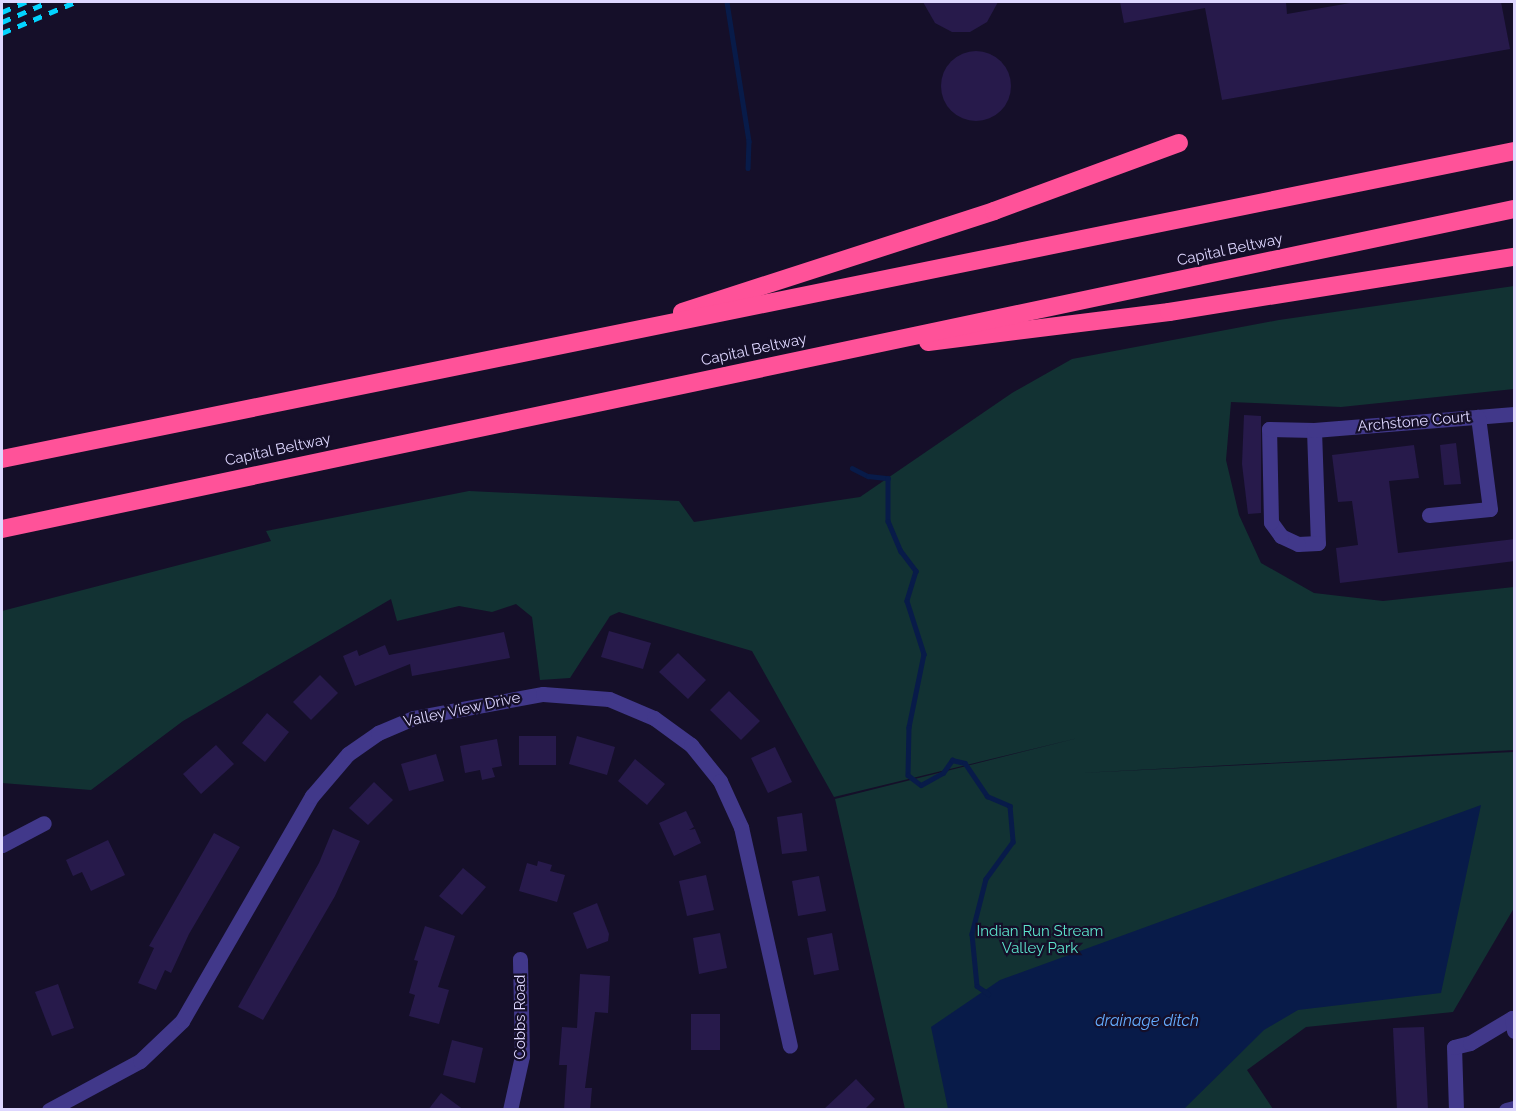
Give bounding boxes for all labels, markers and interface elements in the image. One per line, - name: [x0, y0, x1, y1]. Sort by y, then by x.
- street label: Capital Beltway: [1175, 230, 1285, 270]
- street label: Capital Beltway: [699, 330, 809, 370]
- street label: Archstone Court: [1357, 408, 1471, 436]
- street label: Capital Beltway: [223, 430, 333, 470]
- street label: Valley View Drive: [401, 689, 523, 731]
- park label: Indian Run Stream Valley Park: [977, 922, 1103, 957]
- street label: Cobbs Road: [512, 975, 530, 1059]
- water label: drainage ditch: [1095, 1011, 1199, 1031]

